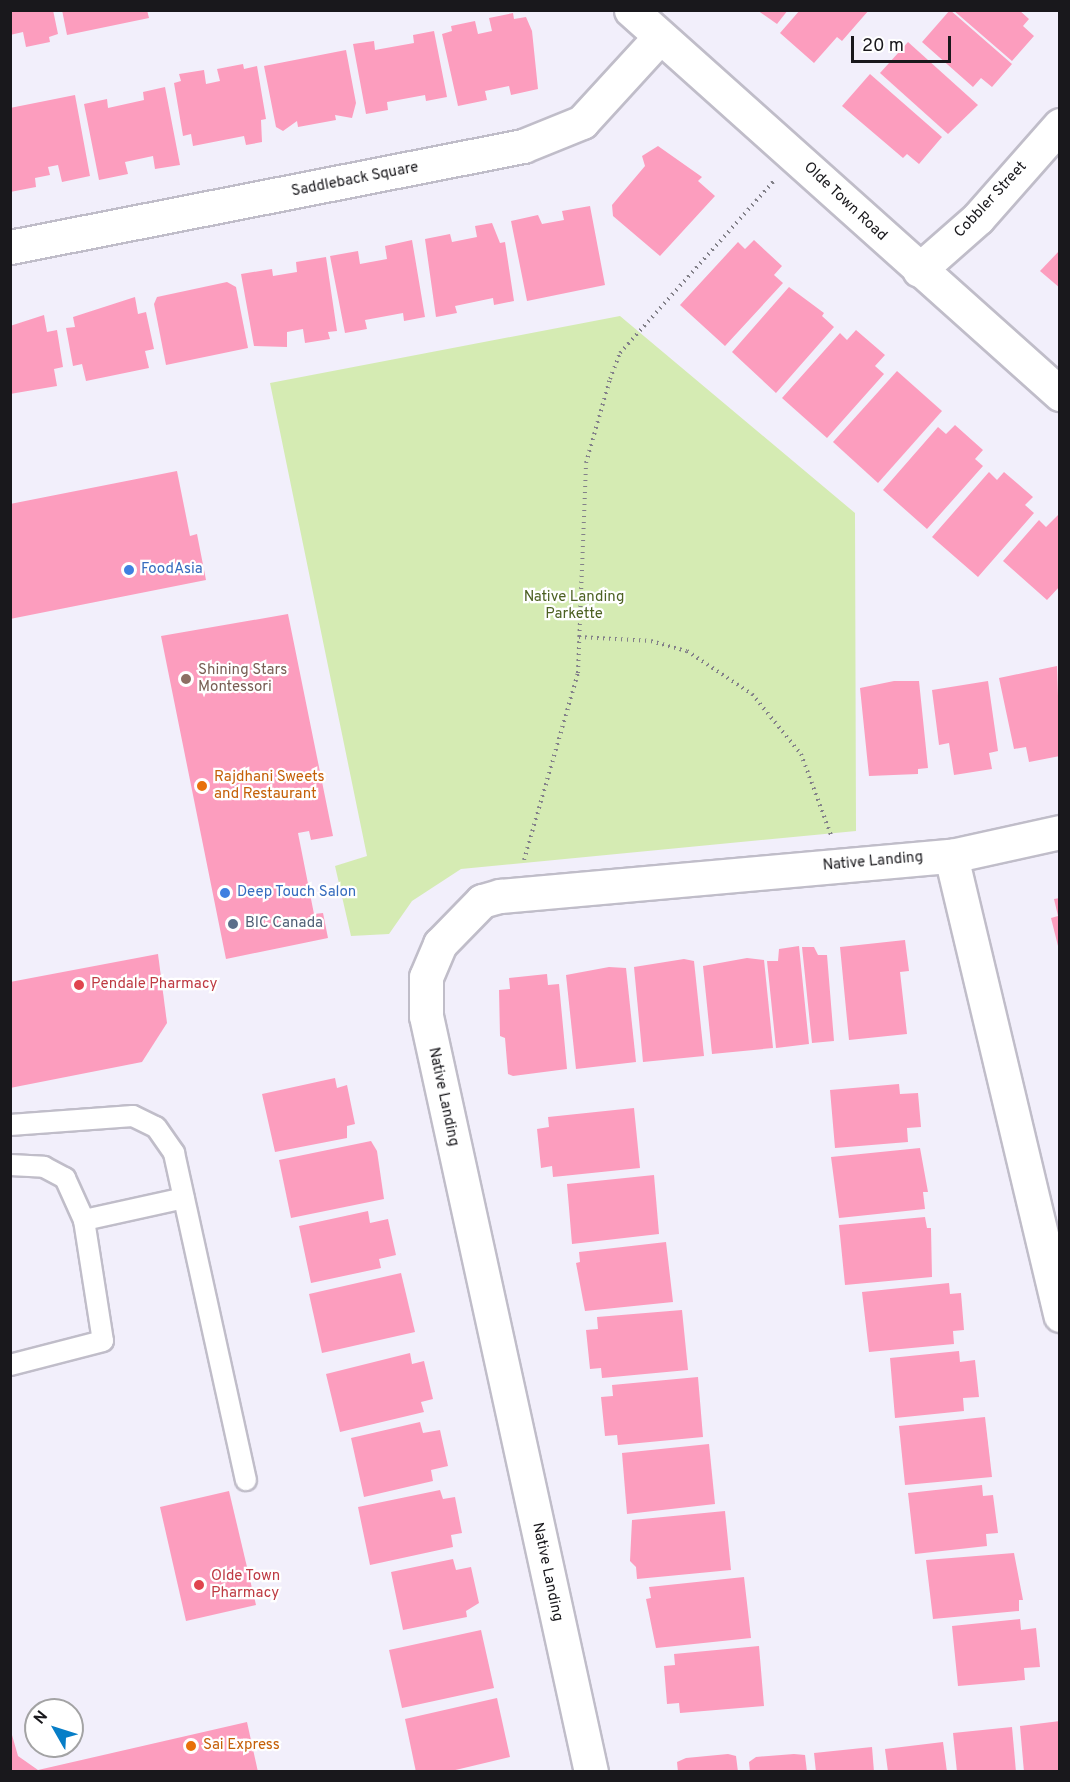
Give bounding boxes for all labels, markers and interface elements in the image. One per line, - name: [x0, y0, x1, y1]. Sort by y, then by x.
- scale bar: [854, 24, 954, 62]
- text: 20 m: [862, 35, 904, 58]
- street label: Cobbler Street: [951, 158, 1031, 242]
- street label: Saddleback Square: [290, 159, 420, 201]
- street label: Olde Town Road: [799, 159, 891, 245]
- place label: FoodAsia: [141, 561, 203, 579]
- marker: FoodAsia: [122, 563, 136, 577]
- park label: Native Landing Parkette: [524, 588, 624, 623]
- place label: Shining Stars Montessori: [198, 661, 287, 696]
- marker: Shining Stars Montessori: [179, 672, 193, 686]
- place label: Rajdhani Sweets and Restaurant: [214, 768, 325, 803]
- marker: Rajdhani Sweets and Restaurant: [195, 779, 209, 793]
- street label: Native Landing: [822, 849, 924, 875]
- place label: Deep Touch Salon: [237, 884, 357, 902]
- marker: Deep Touch Salon: [218, 886, 232, 900]
- place label: BIC Canada: [245, 915, 323, 933]
- marker: BIC Canada: [226, 917, 240, 931]
- place label: Pendale Pharmacy: [91, 976, 217, 994]
- marker: Pendale Pharmacy: [72, 978, 86, 992]
- street label: Native Landing: [424, 1046, 462, 1148]
- street label: Native Landing: [528, 1521, 566, 1623]
- place label: Olde Town Pharmacy: [211, 1567, 281, 1602]
- marker: Olde Town Pharmacy: [192, 1578, 206, 1592]
- north arrow: [24, 1698, 84, 1758]
- text: N: [30, 1707, 53, 1729]
- place label: Sai Express: [203, 1737, 280, 1755]
- marker: Sai Express: [184, 1739, 198, 1753]

